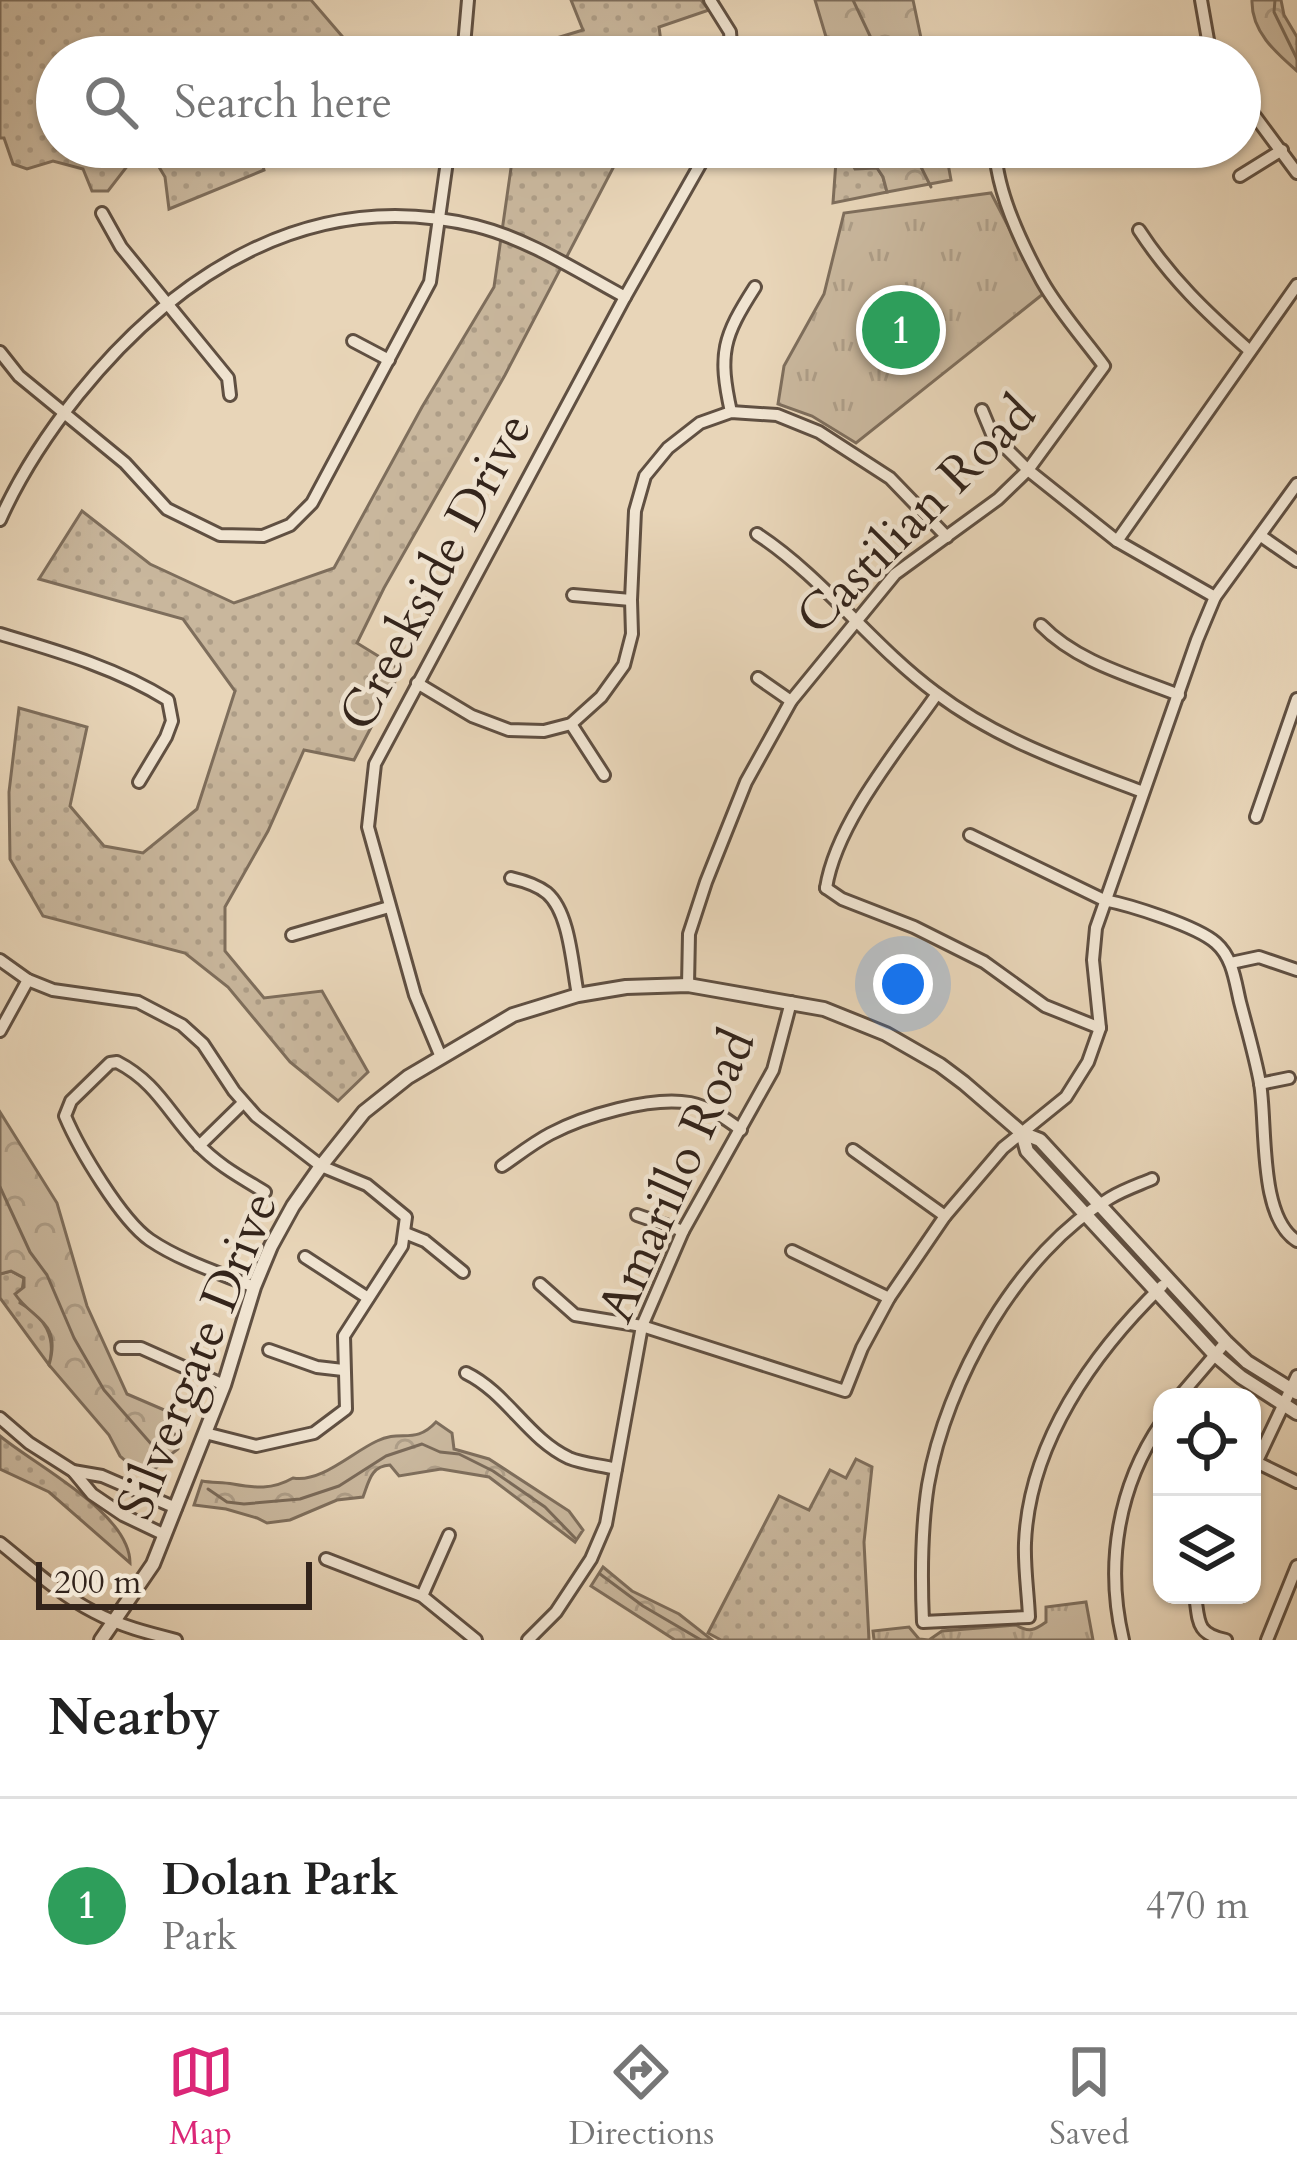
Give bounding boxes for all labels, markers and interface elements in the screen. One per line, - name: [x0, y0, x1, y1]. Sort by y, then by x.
- search box: [36, 36, 1261, 168]
- icon: search: [78, 69, 144, 135]
- text: Search here: [174, 72, 392, 133]
- pin: 1: [862, 285, 940, 375]
- street label: Castilian Road: [781, 380, 1052, 651]
- street label: Creekside Drive: [323, 401, 549, 743]
- your location: [873, 954, 933, 1014]
- street label: Amarillo Road: [581, 1018, 773, 1333]
- street label: Silvergate Drive: [100, 1182, 295, 1530]
- map controls: [1153, 1388, 1261, 1604]
- button: locate: [1153, 1388, 1261, 1496]
- button: layers: [1153, 1496, 1261, 1604]
- scale bar: [36, 1556, 312, 1609]
- text: 200 m: [54, 1560, 141, 1605]
- text: Nearby: [48, 1683, 220, 1753]
- text: Dolan Park: [162, 1849, 398, 1910]
- text: 1: [77, 1879, 97, 1932]
- text: 470 m: [1146, 1879, 1249, 1932]
- text: Park: [162, 1910, 237, 1963]
- tab: Map: [168, 2039, 234, 2156]
- tab: Directions: [569, 2039, 714, 2156]
- tab: Saved: [1049, 2039, 1129, 2156]

